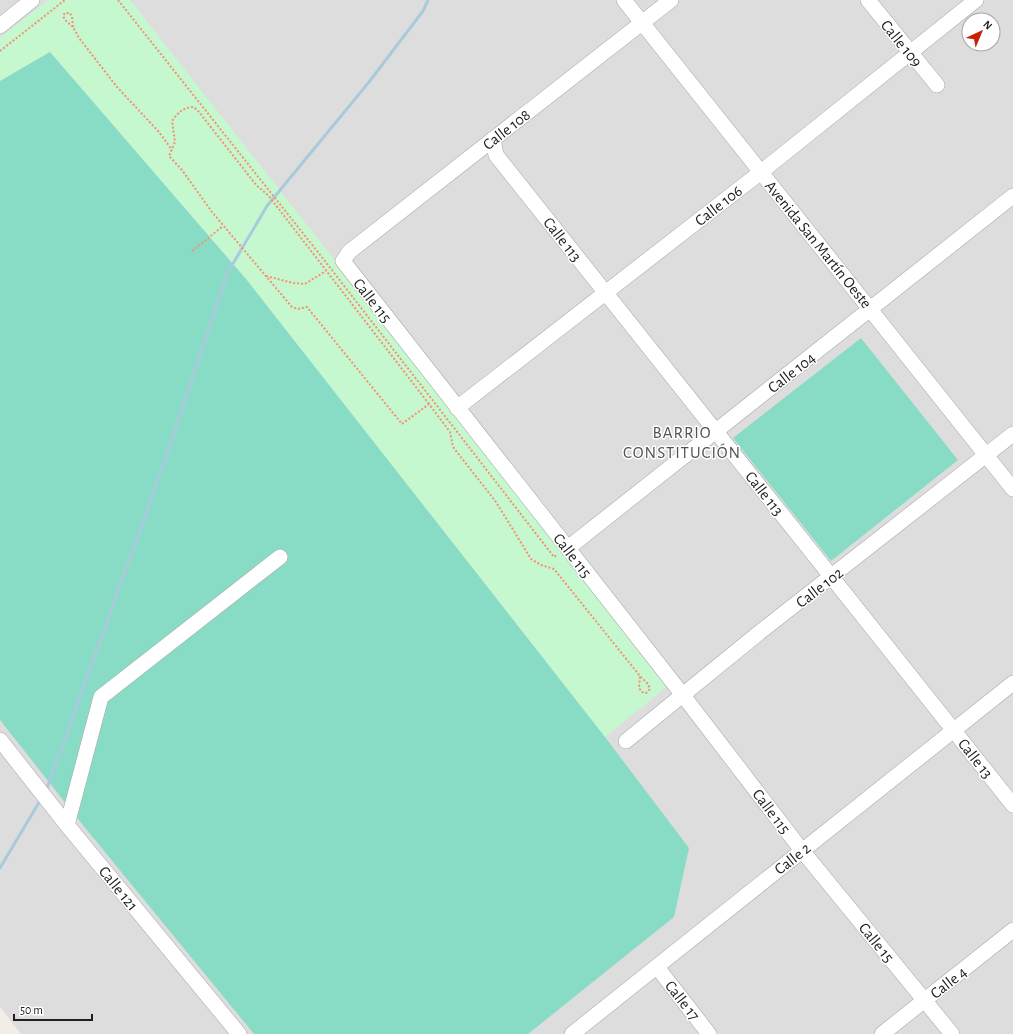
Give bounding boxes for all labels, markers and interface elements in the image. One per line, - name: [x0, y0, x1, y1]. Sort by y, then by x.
- north arrow: [961, 12, 1001, 52]
- street label: Calle 109: [878, 17, 925, 70]
- text: N: [981, 19, 994, 32]
- street label: Calle 108: [480, 107, 533, 153]
- street label: Avenida San Martín Oeste: [762, 178, 875, 311]
- street label: Calle 106: [692, 183, 745, 229]
- street label: Calle 113: [540, 215, 584, 265]
- street label: Calle 115: [350, 275, 394, 326]
- street label: Calle 104: [765, 349, 819, 396]
- district label: BARRIO CONSTITUCIÓN: [623, 424, 741, 461]
- street label: Calle 113: [742, 469, 786, 519]
- street label: Calle 115: [550, 530, 594, 581]
- street label: Calle 102: [793, 565, 846, 611]
- street label: Calle 13: [955, 736, 996, 782]
- street label: Calle 115: [749, 786, 793, 837]
- street label: Calle 2: [772, 840, 814, 878]
- street label: Calle 121: [96, 863, 141, 914]
- street label: Calle 15: [856, 920, 897, 965]
- street label: Calle 4: [927, 964, 970, 1002]
- street label: Calle 17: [662, 978, 703, 1024]
- scale bar: [14, 996, 92, 1022]
- text: 50 m: [20, 1004, 43, 1016]

